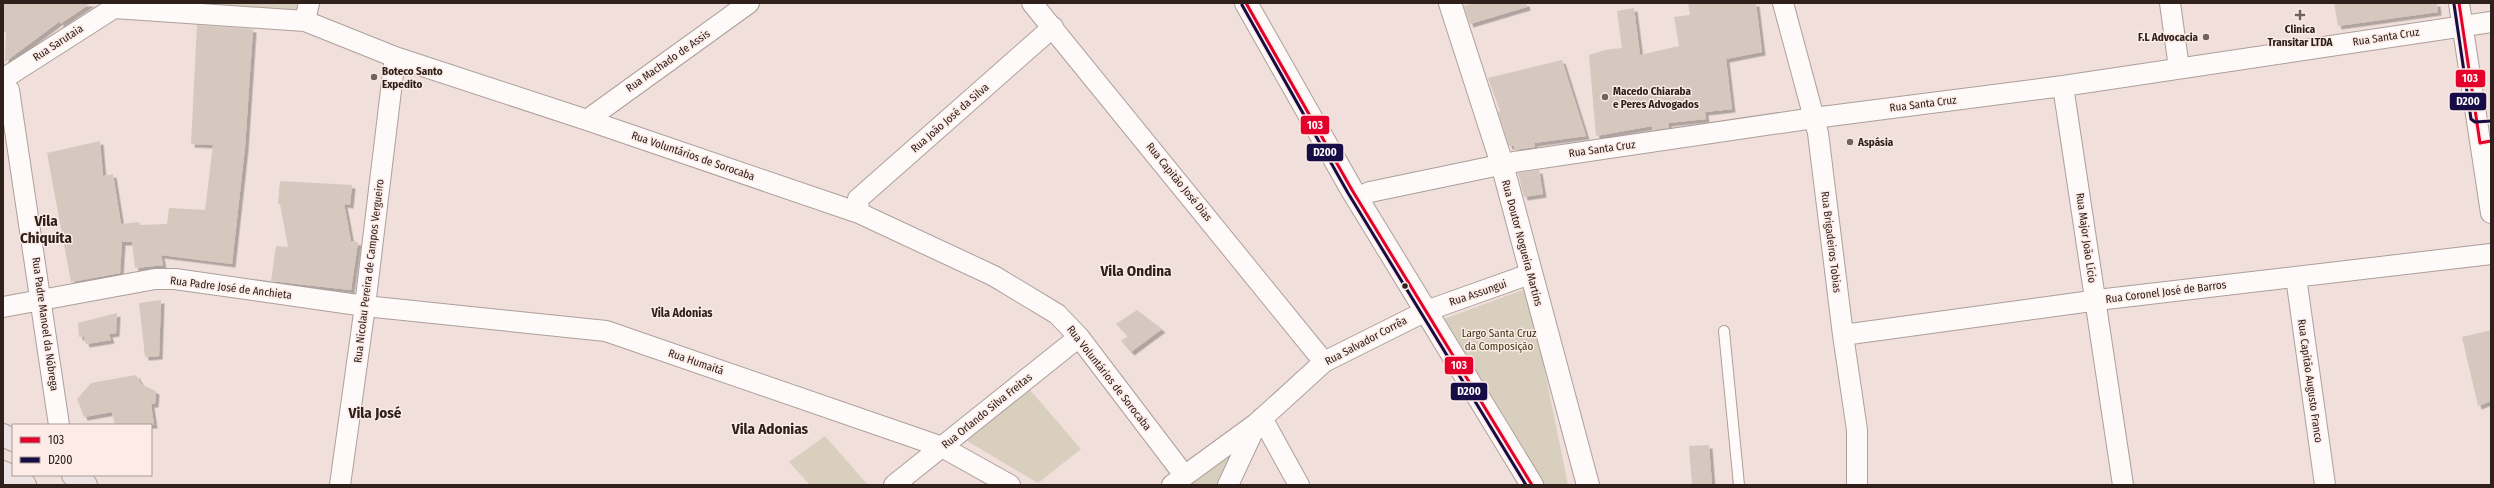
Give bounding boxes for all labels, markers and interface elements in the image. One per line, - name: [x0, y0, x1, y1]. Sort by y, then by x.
- marker: Clinica Transitar LTDA: [2294, 9, 2306, 21]
- street label: Rua Sarutaia: [30, 22, 86, 64]
- place label: Clinica Transitar LTDA: [2267, 23, 2334, 49]
- street label: Rua Santa Cruz: [2352, 25, 2421, 49]
- street label: Rua Machado de Assis: [623, 27, 713, 95]
- place label: F.L Advocacia: [2138, 31, 2199, 44]
- marker: F.L Advocacia: [2201, 32, 2211, 42]
- place label: Boteco Santo Expedito: [382, 65, 443, 91]
- line badge: 103: [2455, 69, 2486, 88]
- marker: Boteco Santo Expedito: [369, 72, 379, 82]
- text: 103: [2462, 72, 2478, 85]
- street label: Rua João José da Silva: [908, 81, 992, 155]
- place label: Macedo Chiaraba e Peres Advogados: [1613, 85, 1699, 111]
- marker: Macedo Chiaraba e Peres Advogados: [1600, 92, 1610, 102]
- line badge: D200: [2449, 92, 2487, 111]
- street label: Rua Santa Cruz: [1889, 93, 1958, 115]
- text: D200: [2456, 95, 2480, 108]
- line badge: 103: [1300, 115, 1330, 135]
- text: 103: [1307, 119, 1323, 132]
- street label: Rua Voluntários de Sorocaba: [630, 129, 756, 183]
- place label: Aspásia: [1857, 136, 1894, 149]
- marker: Aspásia: [1845, 137, 1855, 147]
- street label: Rua Santa Cruz: [1568, 138, 1637, 160]
- street label: Rua Capitão José Dias: [1143, 140, 1215, 224]
- line badge: D200: [1306, 143, 1344, 162]
- text: D200: [1313, 146, 1337, 159]
- street label: Rua Nicolau Pereira de Campos Vergueiro: [351, 178, 387, 364]
- street label: Rua Doutor Nogueira Martins: [1499, 178, 1545, 308]
- street label: Rua Brigadeiros Tobias: [1818, 190, 1844, 294]
- street label: Rua Major João Lício: [2073, 192, 2099, 284]
- district label: Vila Chiquita: [20, 212, 72, 247]
- street label: Rua Padre Manoel da Nóbrega: [29, 256, 61, 392]
- district label: Vila Ondina: [1099, 262, 1172, 280]
- street label: Rua Padre José de Anchieta: [169, 274, 293, 302]
- street label: Rua Assungui: [1448, 277, 1509, 309]
- street label: Rua Coronel José de Barros: [2105, 278, 2227, 306]
- unlabelled marker: [1400, 281, 1410, 291]
- district label: Vila Adonias: [650, 306, 713, 320]
- street label: Rua Salvador Corrêa: [1323, 314, 1409, 368]
- street label: Rua Capitão Augusto Franco: [2295, 318, 2325, 444]
- street label: Rua Voluntários de Sorocaba: [1064, 323, 1154, 433]
- park label: Largo Santa Cruz da Composição: [1462, 327, 1537, 353]
- street label: Rua Humaitá: [667, 346, 725, 378]
- line badge: 103: [1444, 356, 1474, 375]
- text: 103: [1451, 359, 1467, 372]
- street label: Rua Orlando Silva Freitas: [939, 370, 1035, 451]
- line badge: D200: [1450, 382, 1488, 401]
- text: D200: [1457, 385, 1481, 398]
- district label: Vila José: [348, 404, 402, 422]
- district label: Vila Adonias: [731, 420, 809, 438]
- legend: [12, 424, 152, 476]
- text: 103: [48, 433, 64, 447]
- text: D200: [48, 453, 72, 467]

